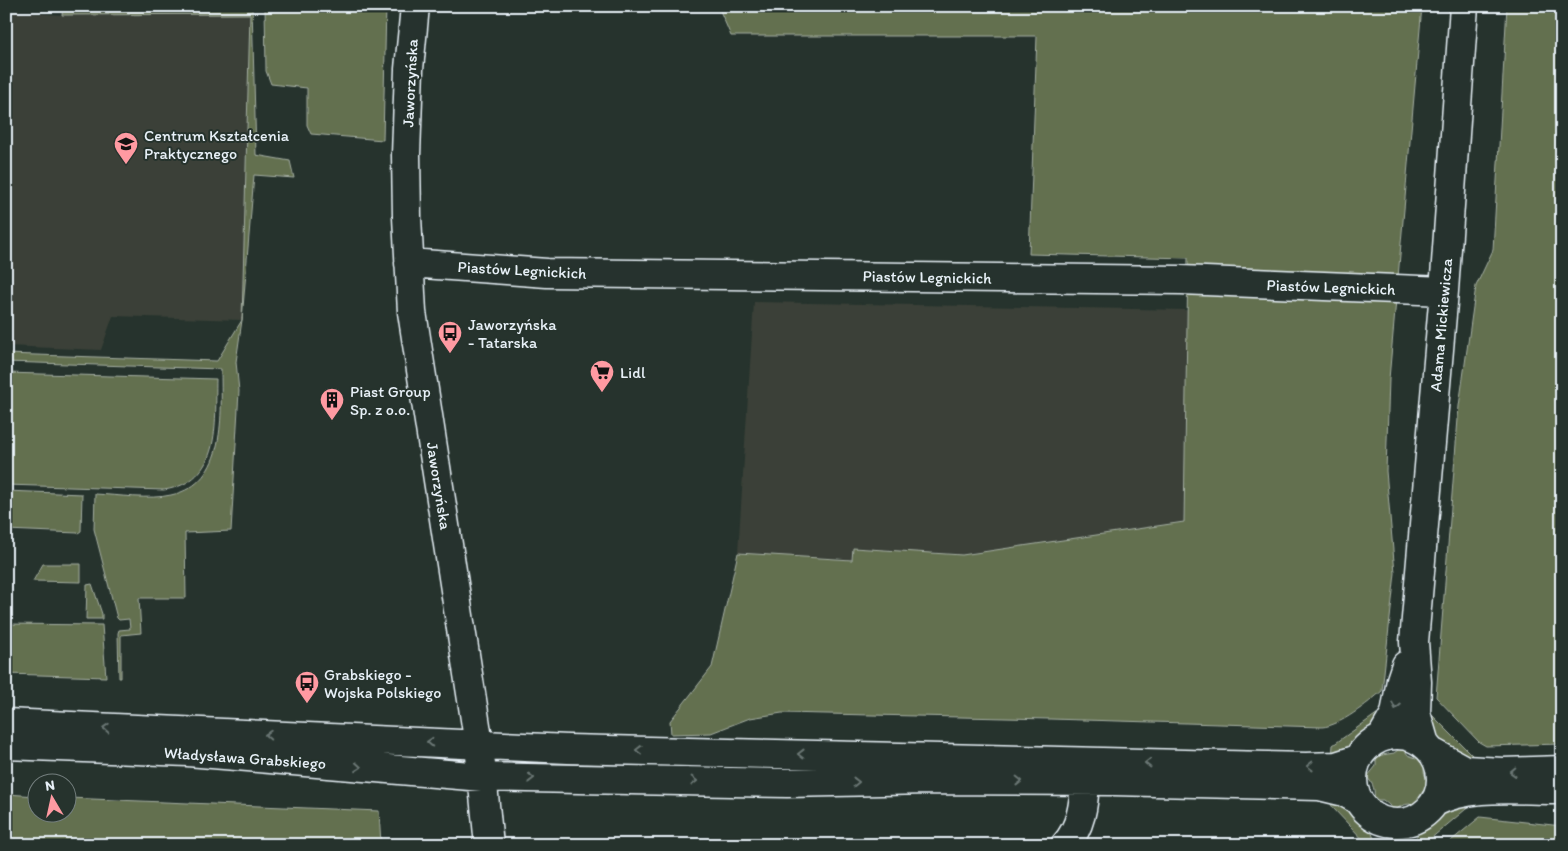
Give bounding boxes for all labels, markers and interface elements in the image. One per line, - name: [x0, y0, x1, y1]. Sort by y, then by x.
- street label: Jaworzyńska: [398, 38, 422, 128]
- place label: Centrum Kształcenia Praktycznego: [144, 126, 290, 163]
- school or university icon: Centrum Kształcenia Praktycznego: [113, 131, 139, 165]
- street label: Piastów Legnickich: [457, 257, 587, 283]
- street label: Adama Mickiewicza: [1426, 257, 1456, 393]
- street label: Piastów Legnickich: [862, 266, 992, 288]
- street label: Piastów Legnickich: [1266, 275, 1396, 299]
- place label: Jaworzyńska - Tatarska: [468, 315, 557, 352]
- bus stop icon: Jaworzyńska - Tatarska: [437, 320, 463, 354]
- supermarket icon: Lidl: [589, 359, 615, 393]
- place label: Lidl: [620, 363, 646, 382]
- place label: Piast Group Sp. z o.o.: [350, 382, 431, 419]
- building icon: Piast Group Sp. z o.o.: [319, 387, 345, 421]
- street label: Jaworzyńska: [423, 441, 455, 532]
- place label: Grabskiego - Wojska Polskiego: [324, 665, 441, 702]
- bus stop icon: Grabskiego - Wojska Polskiego: [294, 670, 320, 704]
- one-way arrow: [1392, 702, 1402, 711]
- one-way arrow: [101, 722, 109, 733]
- one-way arrow: [264, 730, 272, 741]
- one-way arrow: [426, 737, 434, 748]
- street label: Władysława Grabskiego: [163, 743, 327, 773]
- one-way arrow: [635, 745, 643, 756]
- one-way arrow: [797, 749, 805, 760]
- one-way arrow: [1144, 758, 1152, 768]
- one-way arrow: [354, 761, 362, 772]
- one-way arrow: [1306, 761, 1314, 772]
- one-way arrow: [1509, 766, 1517, 777]
- one-way arrow: [527, 773, 535, 784]
- north arrow: [28, 774, 78, 824]
- one-way arrow: [690, 776, 698, 787]
- one-way arrow: [852, 776, 860, 787]
- one-way arrow: [1015, 776, 1023, 786]
- text: N: [44, 777, 56, 795]

